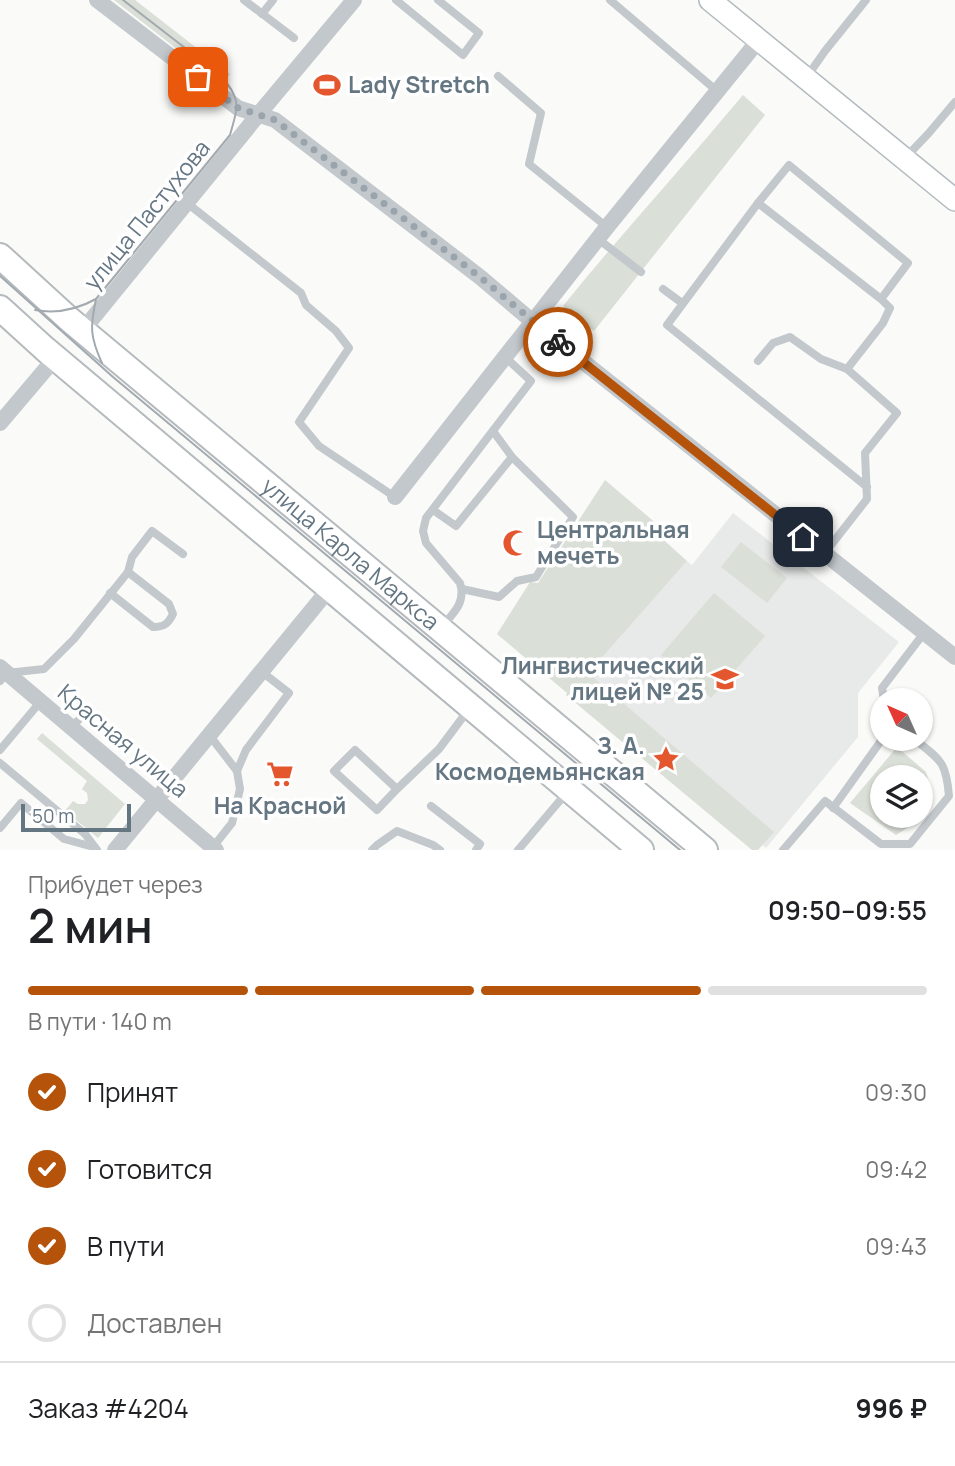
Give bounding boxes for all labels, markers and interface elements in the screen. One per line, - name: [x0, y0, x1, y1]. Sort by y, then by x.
- pin: [168, 47, 228, 107]
- icon: bag: [179, 58, 217, 96]
- place label: Lady Stretch: [348, 68, 490, 100]
- sports icon: Lady Stretch: [312, 70, 342, 100]
- street label: улица Пастухова: [76, 133, 217, 296]
- courier: [523, 307, 593, 377]
- icon: bike: [539, 323, 577, 361]
- street label: улица Карла Маркса: [255, 470, 447, 637]
- pin: [773, 507, 833, 567]
- place label: Центральная мечеть: [537, 513, 690, 571]
- icon: home: [784, 518, 822, 556]
- mosque icon: Центральная мечеть: [501, 528, 531, 558]
- place label: Лингвистический лицей № 25: [501, 649, 704, 707]
- school or university icon: Лингвистический лицей № 25: [710, 664, 740, 694]
- street label: Красная улица: [52, 676, 196, 804]
- north arrow: [870, 688, 933, 751]
- map controls: [870, 688, 933, 828]
- place label: З. А. Космодемьянская: [435, 729, 645, 787]
- place icon: З. А. Космодемьянская: [651, 744, 681, 774]
- supermarket icon: На Красной: [265, 759, 295, 789]
- button: layers: [870, 765, 933, 828]
- place label: На Красной: [214, 789, 346, 821]
- scale bar: [21, 801, 131, 833]
- text: 50 m: [32, 803, 74, 829]
- text: Прибудет через: [28, 868, 203, 900]
- text: 09:50–09:55: [768, 892, 927, 928]
- text: 2 мин: [28, 894, 153, 957]
- text: В пути · 140 m: [28, 1005, 172, 1037]
- icon: check: [28, 1073, 66, 1111]
- text: Принят: [87, 1074, 178, 1110]
- text: 09:30: [865, 1076, 927, 1108]
- icon: check: [28, 1150, 66, 1188]
- text: Готовится: [87, 1151, 212, 1187]
- text: 09:42: [865, 1153, 927, 1185]
- icon: check: [28, 1227, 66, 1265]
- text: В пути: [87, 1228, 165, 1264]
- text: 09:43: [866, 1230, 927, 1262]
- text: Доставлен: [87, 1305, 222, 1341]
- text: Заказ #4204: [28, 1390, 189, 1426]
- text: 996 ₽: [856, 1390, 927, 1426]

